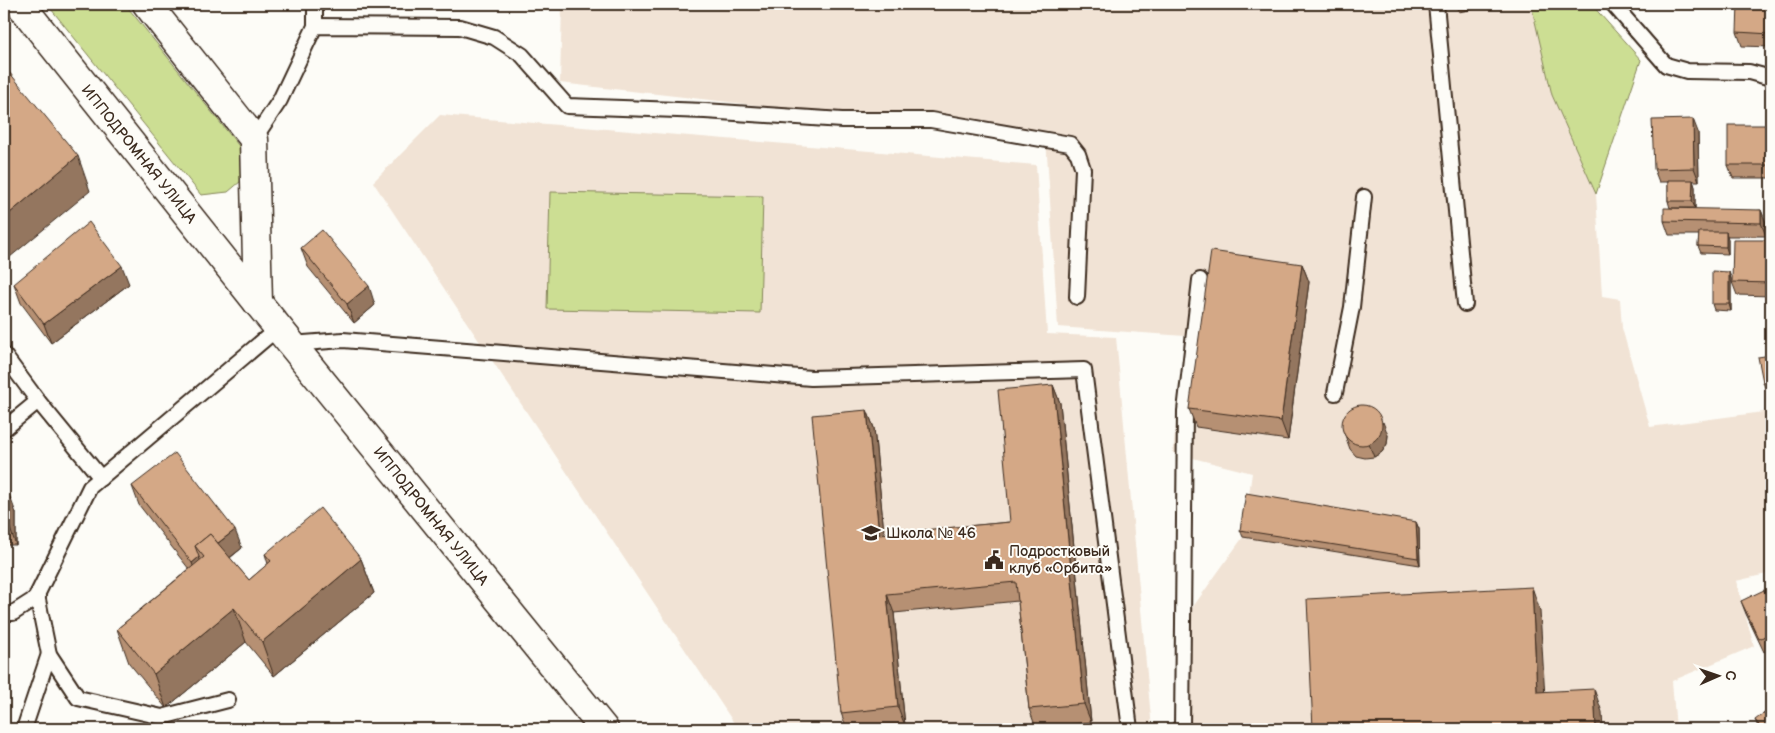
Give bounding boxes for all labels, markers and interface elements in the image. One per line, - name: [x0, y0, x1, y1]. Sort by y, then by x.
- street label: ИППОДРОМНАЯ УЛИЦА: [77, 81, 201, 228]
- street label: ИППОДРОМНАЯ УЛИЦА: [369, 443, 493, 590]
- school or university icon: Школа № 46: [860, 522, 882, 544]
- place label: Школа № 46: [886, 524, 976, 543]
- place label: Подростковый клуб «Орбита»: [1009, 542, 1112, 578]
- public building icon: Подростковый клуб «Орбита»: [983, 549, 1005, 571]
- north arrow: [1692, 650, 1742, 700]
- text: С: [1722, 670, 1739, 681]

